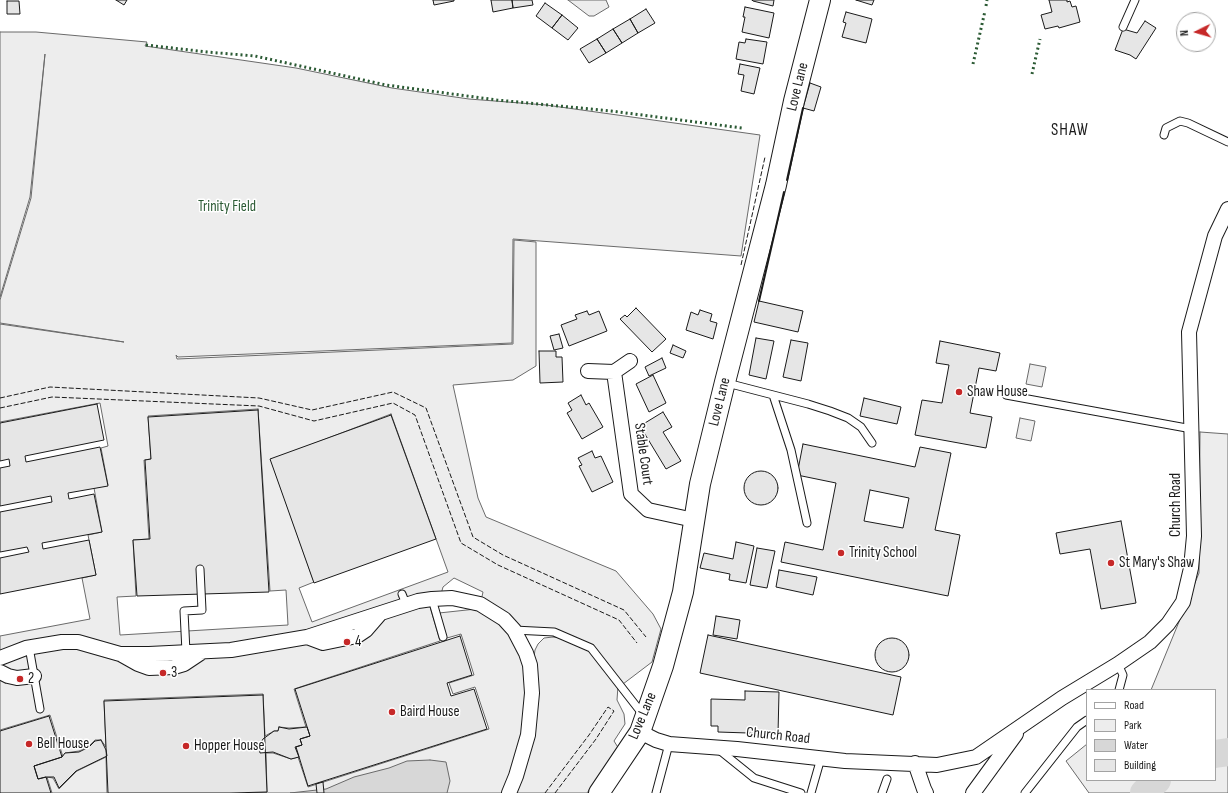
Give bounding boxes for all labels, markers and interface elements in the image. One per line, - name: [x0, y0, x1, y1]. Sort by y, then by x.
- north arrow: [1176, 12, 1216, 52]
- text: N: [1178, 30, 1191, 36]
- street label: Love Lane: [783, 61, 813, 113]
- district label: SHAW: [1051, 121, 1089, 141]
- park label: Trinity Field: [198, 198, 256, 216]
- street label: Love Lane: [705, 376, 735, 428]
- place label: Shaw House: [967, 383, 1028, 401]
- marker: Shaw House: [954, 387, 964, 397]
- street label: Stable Court: [630, 422, 656, 486]
- street label: Church Road: [1167, 473, 1185, 537]
- place label: Trinity School: [849, 544, 917, 562]
- marker: Trinity School: [836, 548, 846, 558]
- place label: St Mary's Shaw: [1119, 554, 1194, 572]
- marker: St Mary's Shaw: [1106, 558, 1116, 568]
- place label: 4: [355, 633, 361, 651]
- marker: 4: [342, 637, 352, 647]
- place label: 3: [171, 664, 177, 682]
- marker: 3: [158, 668, 168, 678]
- place label: 2: [28, 670, 34, 688]
- marker: 2: [15, 674, 25, 684]
- legend: [1086, 689, 1216, 781]
- street label: Love Lane: [625, 690, 661, 742]
- text: Road: [1124, 698, 1144, 713]
- place label: Baird House: [400, 703, 460, 721]
- marker: Baird House: [387, 707, 397, 717]
- text: Park: [1124, 718, 1142, 733]
- street label: Church Road: [745, 724, 811, 748]
- place label: Bell House: [37, 735, 89, 753]
- place label: Hopper House: [194, 737, 265, 755]
- text: Water: [1124, 738, 1148, 753]
- marker: Bell House: [24, 739, 34, 749]
- marker: Hopper House: [181, 741, 191, 751]
- text: Building: [1124, 758, 1156, 773]

